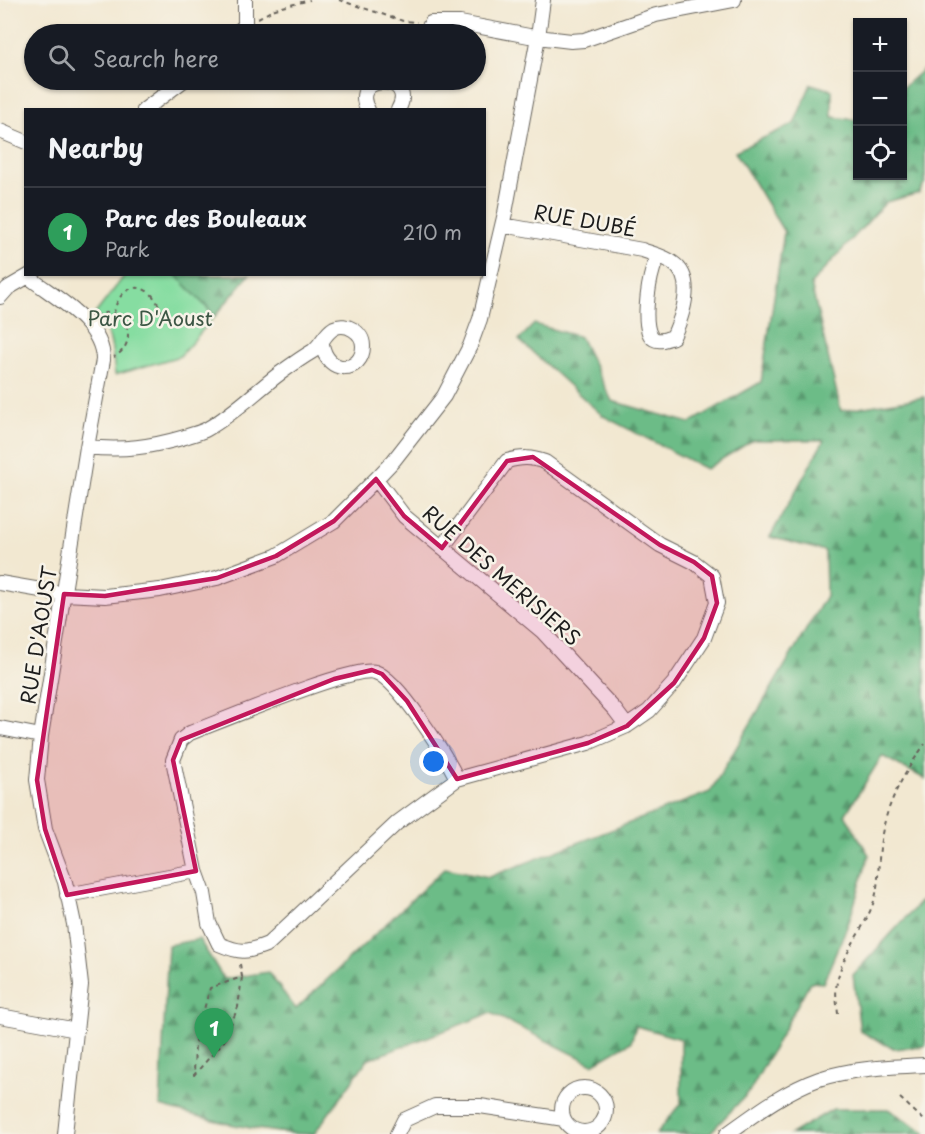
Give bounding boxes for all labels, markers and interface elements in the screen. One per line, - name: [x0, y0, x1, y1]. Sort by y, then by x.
- map controls: [853, 18, 907, 180]
- button: +: [853, 18, 907, 72]
- search box: [24, 24, 486, 90]
- icon: search: [45, 41, 78, 74]
- text: Search here: [93, 41, 219, 74]
- button: −: [853, 72, 907, 126]
- button: locate: [853, 126, 907, 180]
- text: Nearby: [48, 128, 143, 167]
- street label: RUE DUBÉ: [531, 196, 639, 244]
- text: Parc des Bouleaux: [105, 201, 307, 234]
- text: 1: [63, 217, 72, 247]
- text: 210 m: [403, 217, 462, 247]
- text: Park: [105, 234, 150, 264]
- park label: Parc D'Aoust: [87, 303, 213, 333]
- street label: RUE DES MERISIERS: [416, 498, 588, 652]
- street label: RUE D'AOUST: [12, 563, 64, 706]
- your location: [419, 747, 448, 776]
- pin: 1: [194, 1008, 234, 1058]

